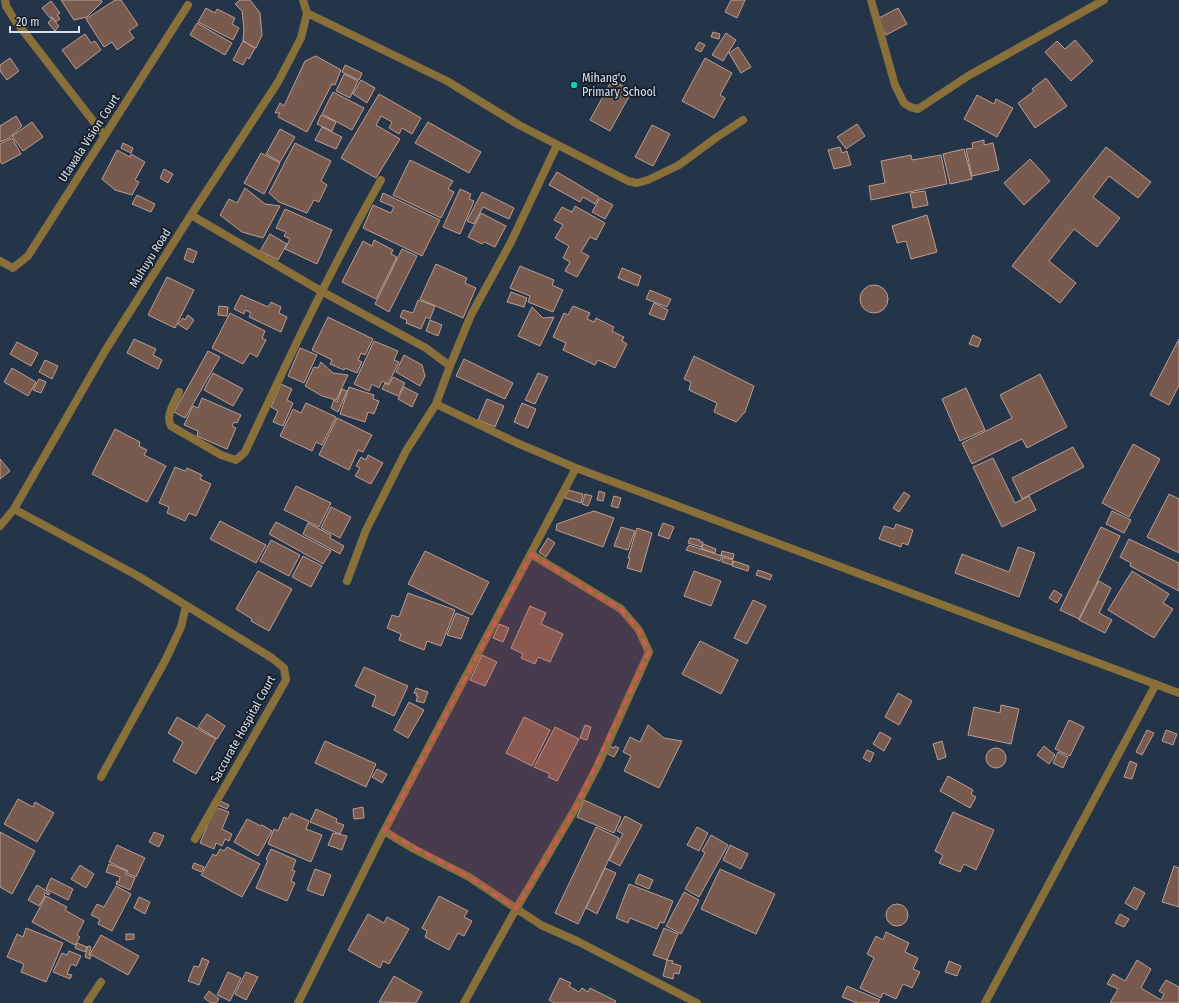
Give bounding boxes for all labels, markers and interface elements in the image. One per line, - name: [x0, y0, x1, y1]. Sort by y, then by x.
- scale bar: [10, 8, 79, 34]
- text: 20 m: [16, 15, 40, 29]
- place label: Mihang'o Primary School: [582, 71, 656, 99]
- marker: Mihang'o Primary School: [569, 80, 579, 90]
- street label: Utawala Vision Court: [56, 92, 122, 184]
- street label: Muhuyu Road: [126, 226, 174, 290]
- street label: Saccurate Hospital Court: [208, 673, 278, 785]

